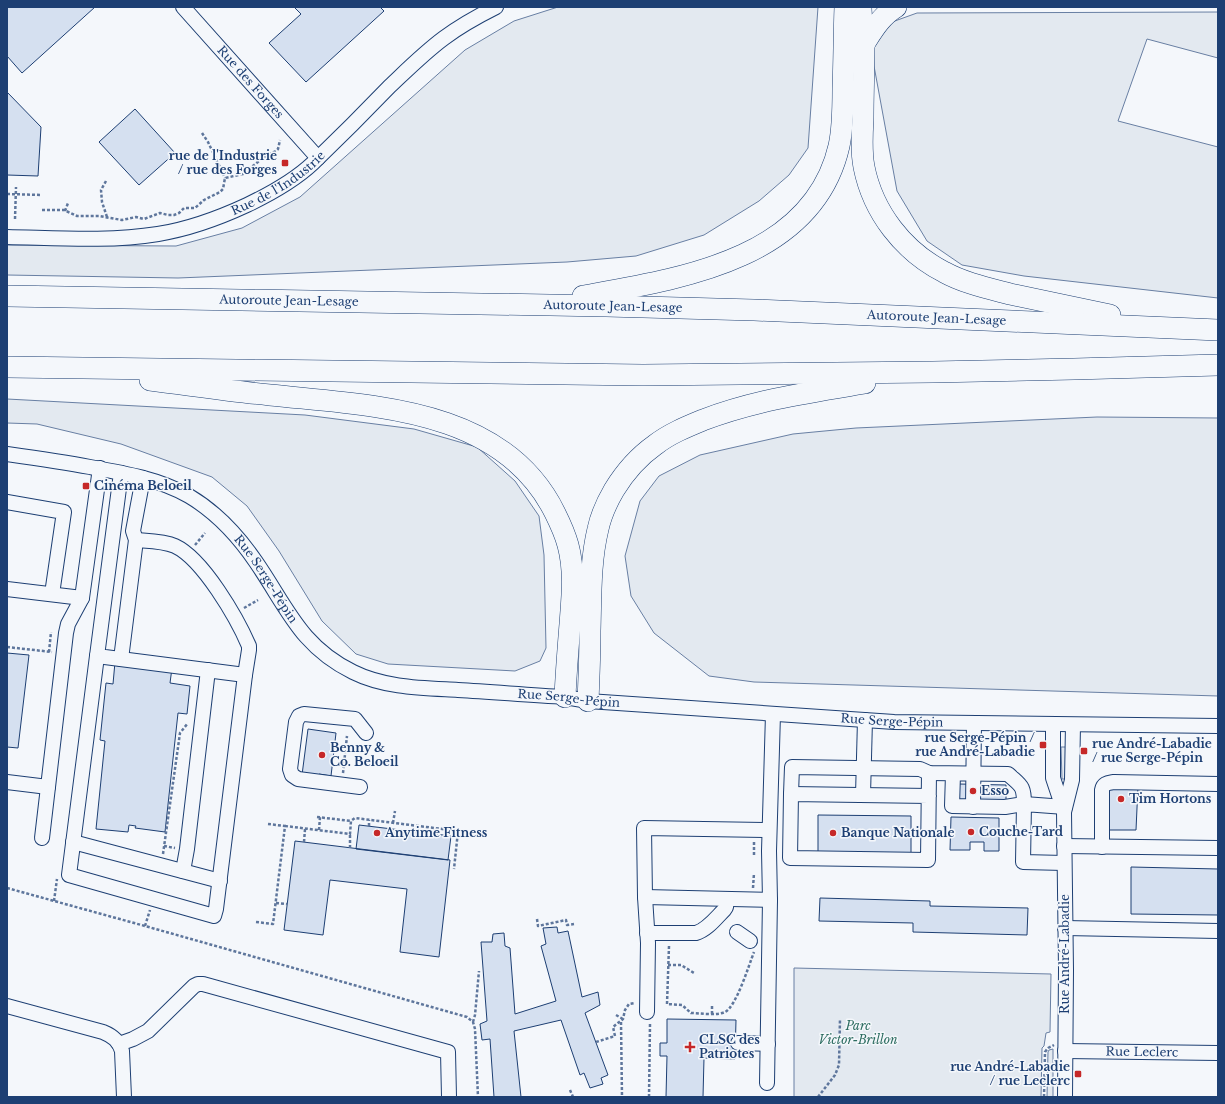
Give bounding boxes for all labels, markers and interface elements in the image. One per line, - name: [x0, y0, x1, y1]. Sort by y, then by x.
- street label: Rue des Forges: [214, 43, 287, 121]
- place label: rue de l'Industrie / rue des Forges: [169, 148, 277, 177]
- street label: Rue de l'Industrie: [229, 148, 328, 218]
- marker: rue de l'Industrie / rue des Forges: [280, 158, 290, 168]
- street label: Autoroute Jean-Lesage: [218, 292, 359, 309]
- street label: Autoroute Jean-Lesage: [542, 297, 683, 315]
- street label: Autoroute Jean-Lesage: [866, 307, 1007, 328]
- place label: Cinéma Beloeil: [94, 478, 192, 493]
- marker: Cinéma Beloeil: [81, 481, 91, 491]
- street label: Rue Serge-Pépin: [231, 532, 301, 626]
- street label: Rue Serge-Pépin: [517, 686, 621, 710]
- street label: Rue Serge-Pépin: [840, 710, 944, 730]
- place label: rue Serge-Pépin / rue André-Labadie: [915, 730, 1035, 759]
- place label: rue André-Labadie / rue Serge-Pépin: [1092, 736, 1212, 765]
- place label: Benny & Co. Beloeil: [330, 740, 399, 769]
- marker: rue Serge-Pépin / rue André-Labadie: [1038, 740, 1048, 750]
- marker: rue André-Labadie / rue Serge-Pépin: [1079, 746, 1089, 756]
- marker: Benny & Co. Beloeil: [317, 750, 327, 760]
- place label: Esso: [981, 783, 1009, 798]
- marker: Esso: [968, 786, 978, 796]
- place label: Tim Hortons: [1129, 791, 1212, 806]
- marker: Tim Hortons: [1116, 794, 1126, 804]
- place label: Couche-Tard: [979, 824, 1064, 839]
- place label: Anytime Fitness: [384, 825, 488, 840]
- place label: Banque Nationale: [841, 825, 954, 840]
- marker: Couche-Tard: [966, 827, 976, 837]
- marker: Anytime Fitness: [372, 828, 382, 838]
- marker: Banque Nationale: [828, 828, 838, 838]
- street label: Rue André-Labadie: [1057, 894, 1072, 1014]
- park label: Parc Victor-Brillon: [819, 1018, 898, 1047]
- place label: CLSC des Patriotes: [699, 1032, 760, 1061]
- marker: CLSC des Patriotes: [684, 1041, 696, 1053]
- street label: Rue Leclerc: [1106, 1044, 1179, 1059]
- place label: rue André-Labadie / rue Leclerc: [950, 1059, 1070, 1088]
- marker: rue André-Labadie / rue Leclerc: [1073, 1069, 1083, 1079]

